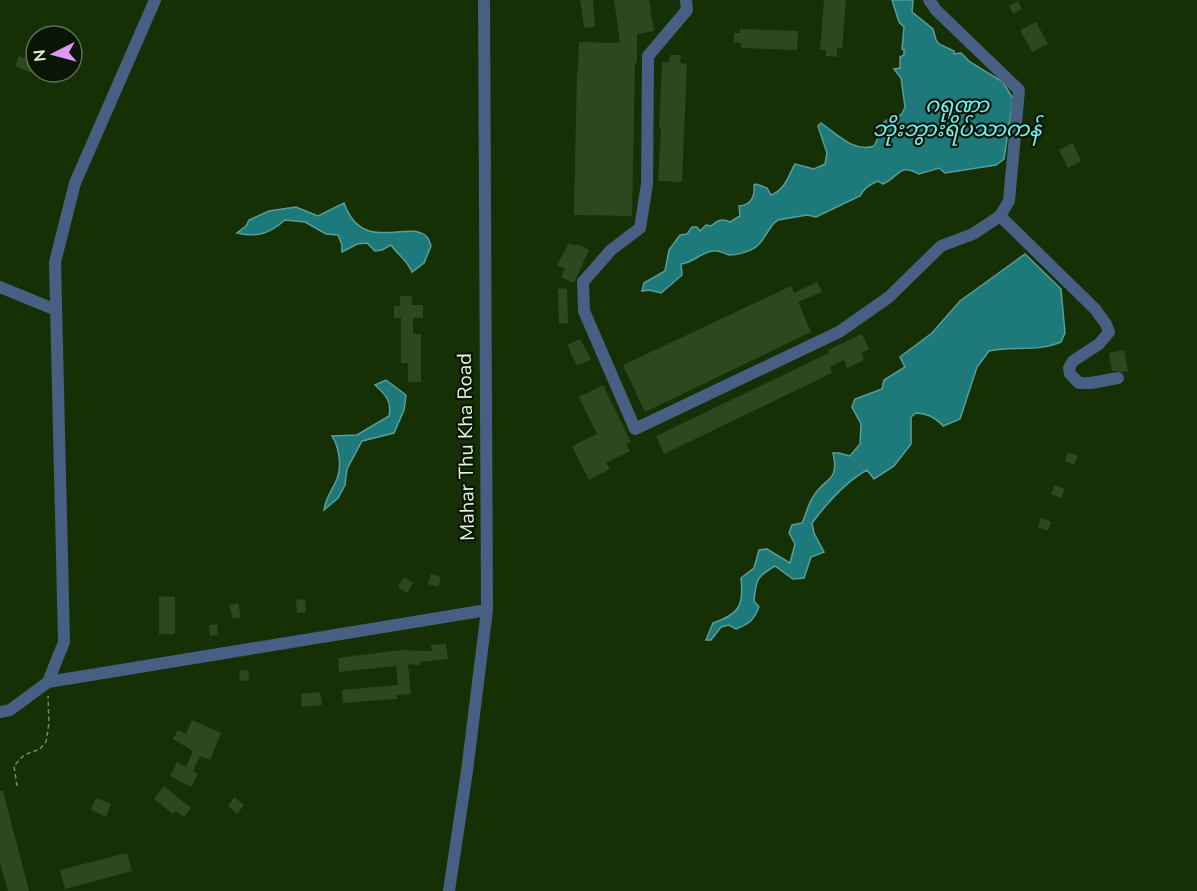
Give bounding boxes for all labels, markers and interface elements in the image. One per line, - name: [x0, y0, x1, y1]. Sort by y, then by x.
- north arrow: [24, 24, 84, 84]
- text: N: [29, 48, 52, 63]
- water label: ဂရုဏာ ဘိုးဘွားရိပ်သာကန်: [873, 91, 1044, 146]
- street label: Mahar Thu Kha Road: [451, 353, 481, 541]

